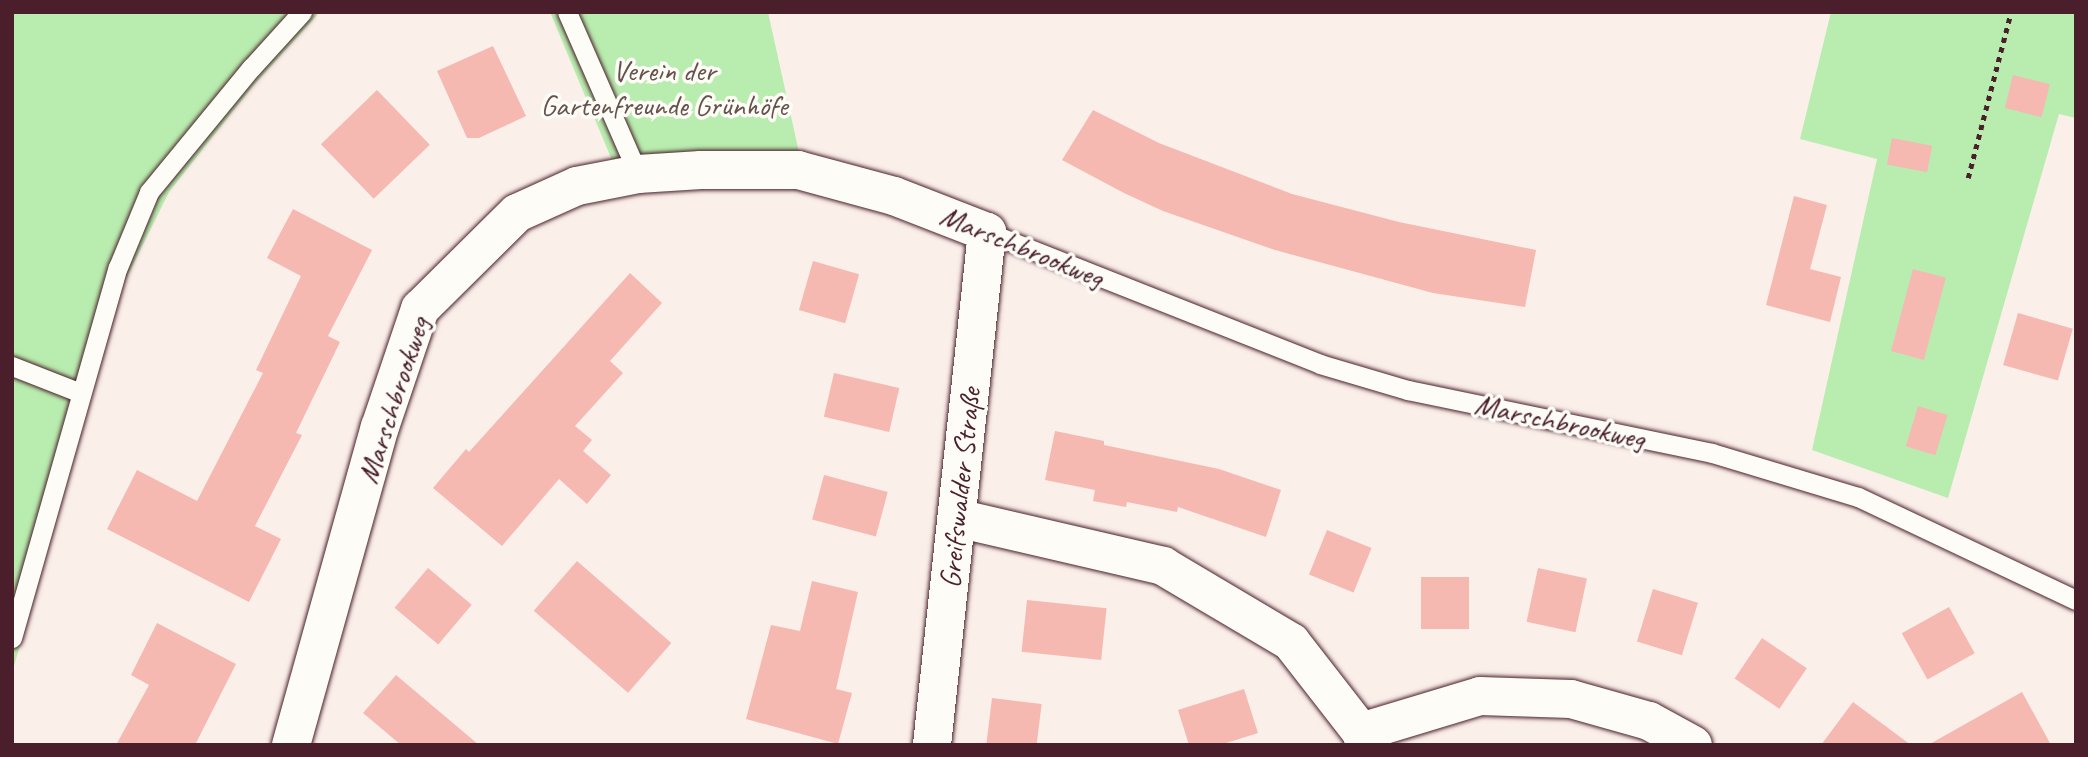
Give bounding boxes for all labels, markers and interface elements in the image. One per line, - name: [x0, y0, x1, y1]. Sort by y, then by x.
- park label: Verein der Gartenfreunde Grünhöfe: [540, 52, 788, 122]
- street label: Marschbrookweg: [935, 197, 1109, 295]
- street label: Marschbrookweg: [349, 312, 437, 488]
- street label: Greifswalder Straße: [931, 385, 989, 591]
- street label: Marschbrookweg: [1472, 385, 1648, 457]

